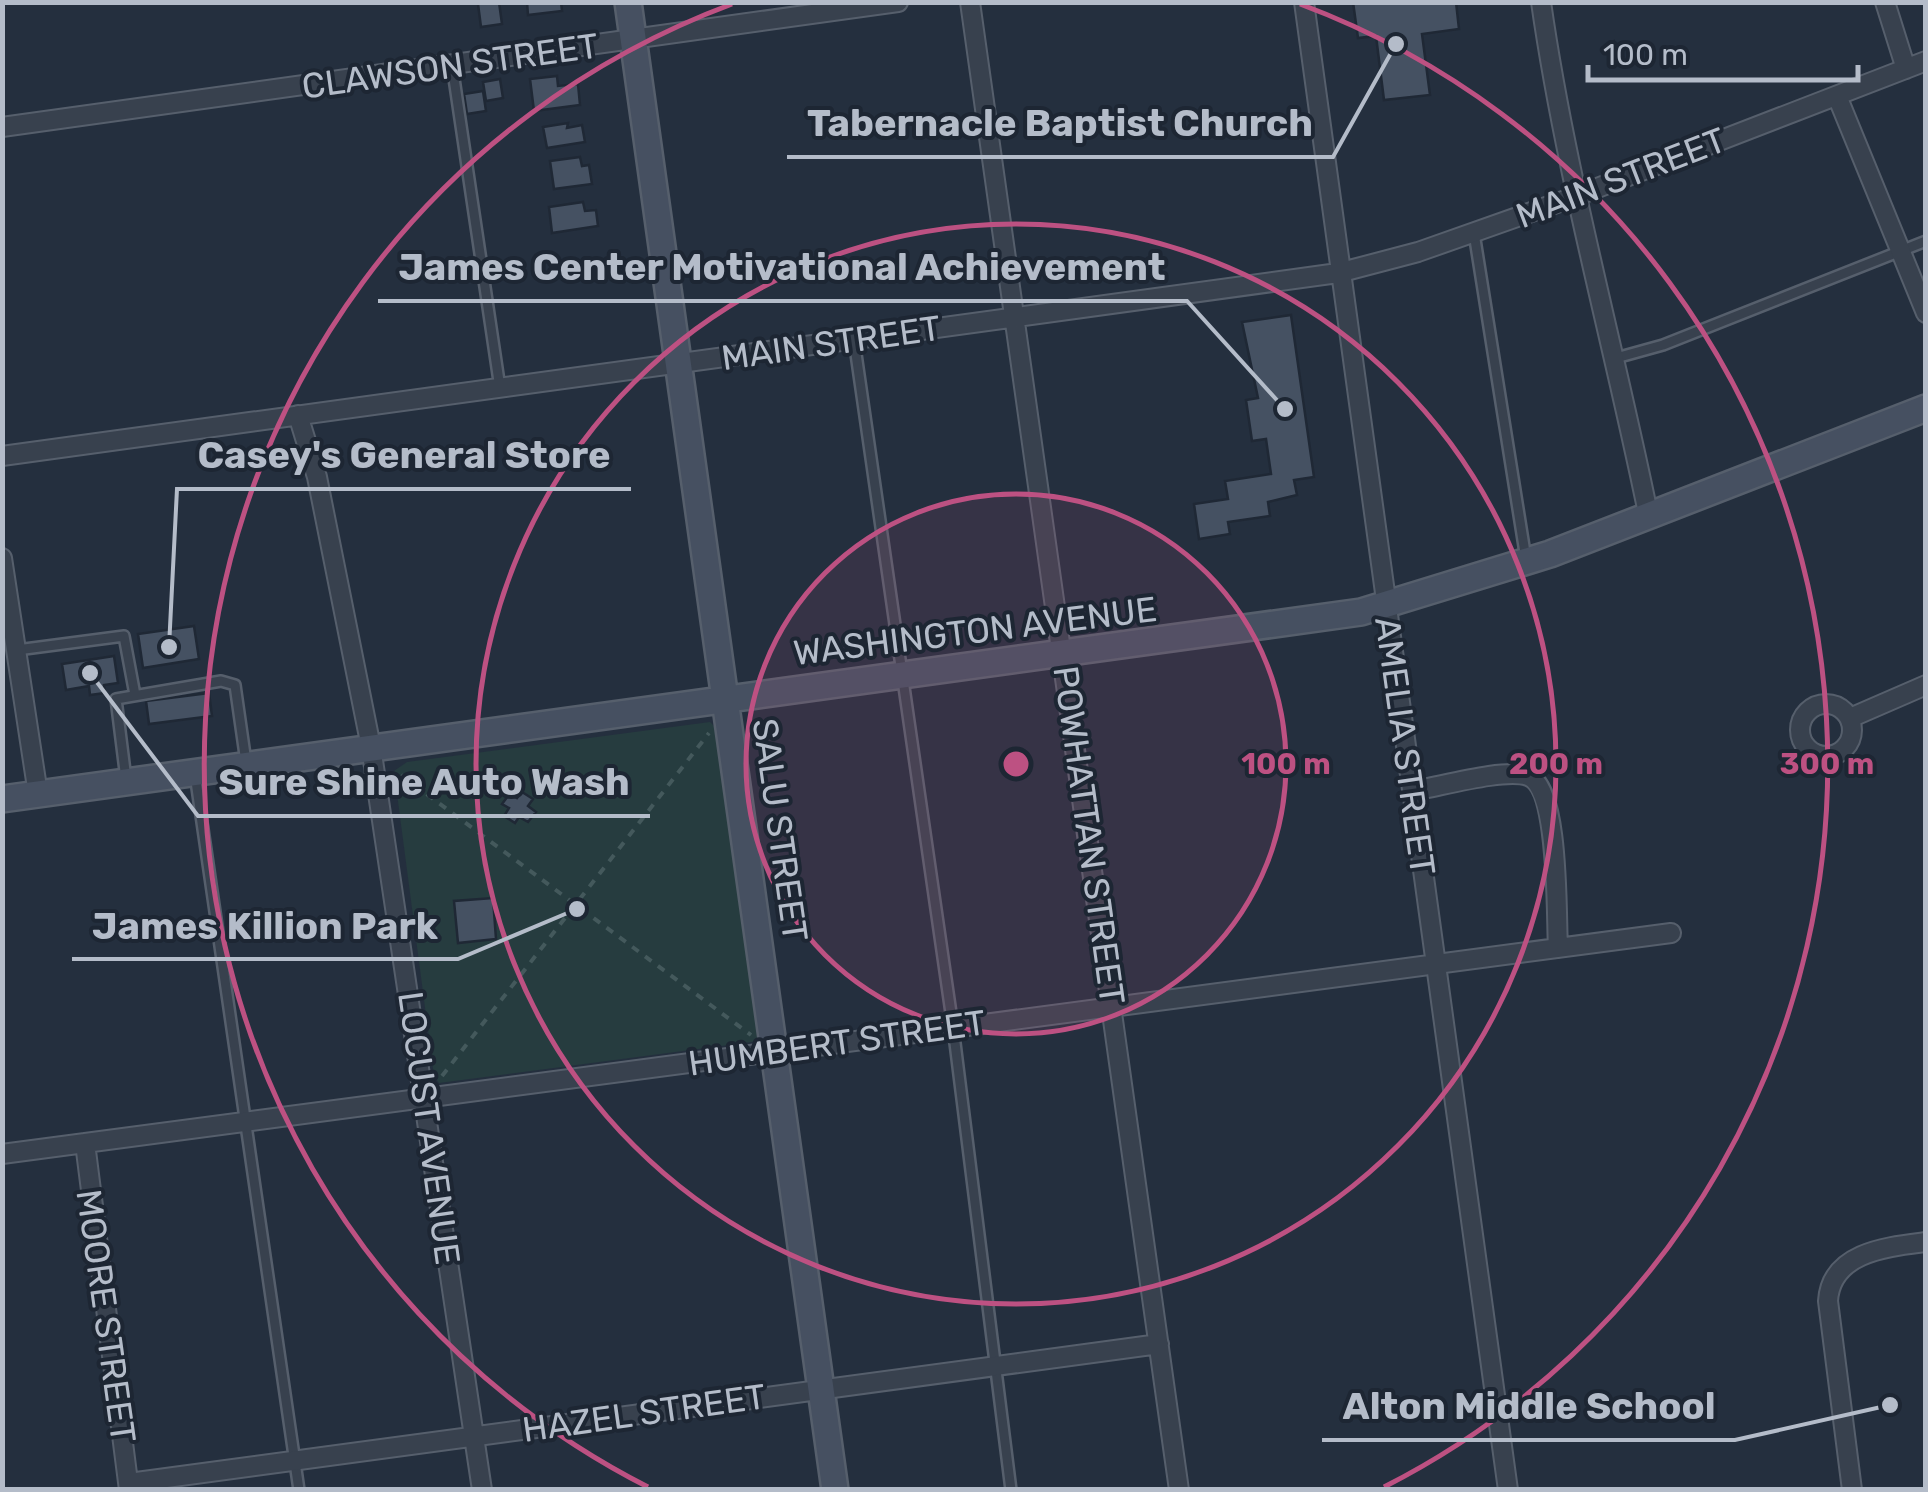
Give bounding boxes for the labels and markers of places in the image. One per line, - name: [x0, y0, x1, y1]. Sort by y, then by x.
- callout: Tabernacle Baptist Church: [787, 89, 1333, 157]
- callout: James Center Motivational Achievement: [378, 233, 1187, 301]
- callout: Casey's General Store: [177, 421, 631, 489]
- centre of rings: [998, 746, 1034, 782]
- callout: Sure Shine Auto Wash: [198, 748, 650, 816]
- callout: James Killion Park: [72, 891, 458, 959]
- callout: Alton Middle School: [1322, 1372, 1735, 1440]

